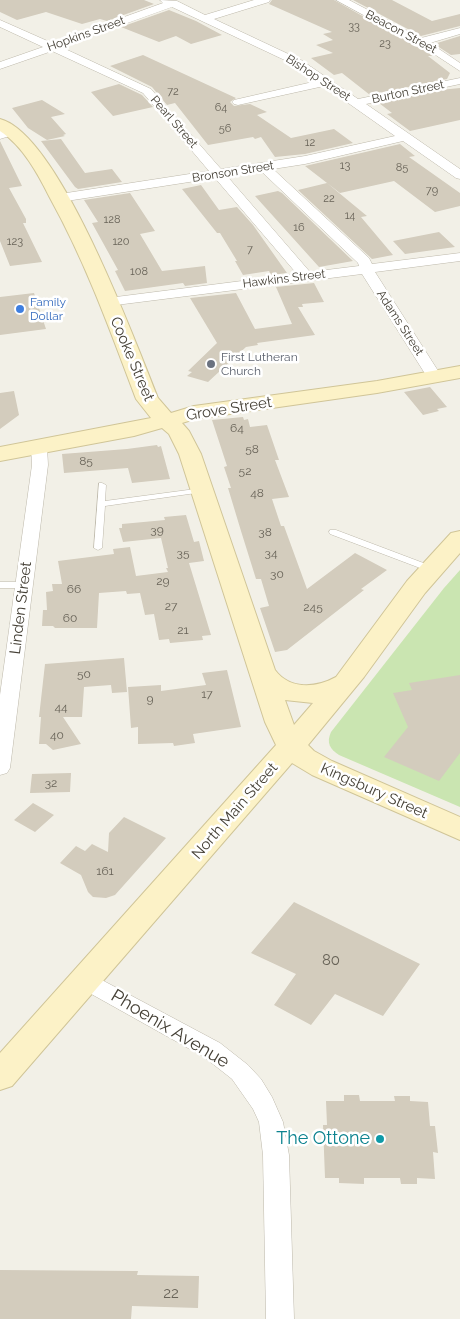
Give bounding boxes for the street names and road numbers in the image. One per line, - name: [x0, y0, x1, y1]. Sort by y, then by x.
- street label: Beacon Street: [363, 7, 439, 57]
- street label: Hopkins Street: [45, 13, 127, 55]
- street label: Bishop Street: [283, 52, 353, 104]
- street label: Burton Street: [370, 77, 446, 107]
- street label: Pearl Street: [147, 93, 201, 151]
- street label: Bronson Street: [191, 158, 275, 186]
- street label: Hawkins Street: [242, 267, 326, 291]
- street label: Adams Street: [374, 288, 426, 358]
- street label: Cooke Street: [106, 314, 158, 404]
- street label: Grove Street: [185, 393, 273, 425]
- street label: Linden Street: [6, 561, 36, 655]
- street label: North Main Street: [188, 759, 282, 863]
- street label: Kingsbury Street: [318, 759, 430, 823]
- street label: Phoenix Avenue: [107, 985, 233, 1073]

